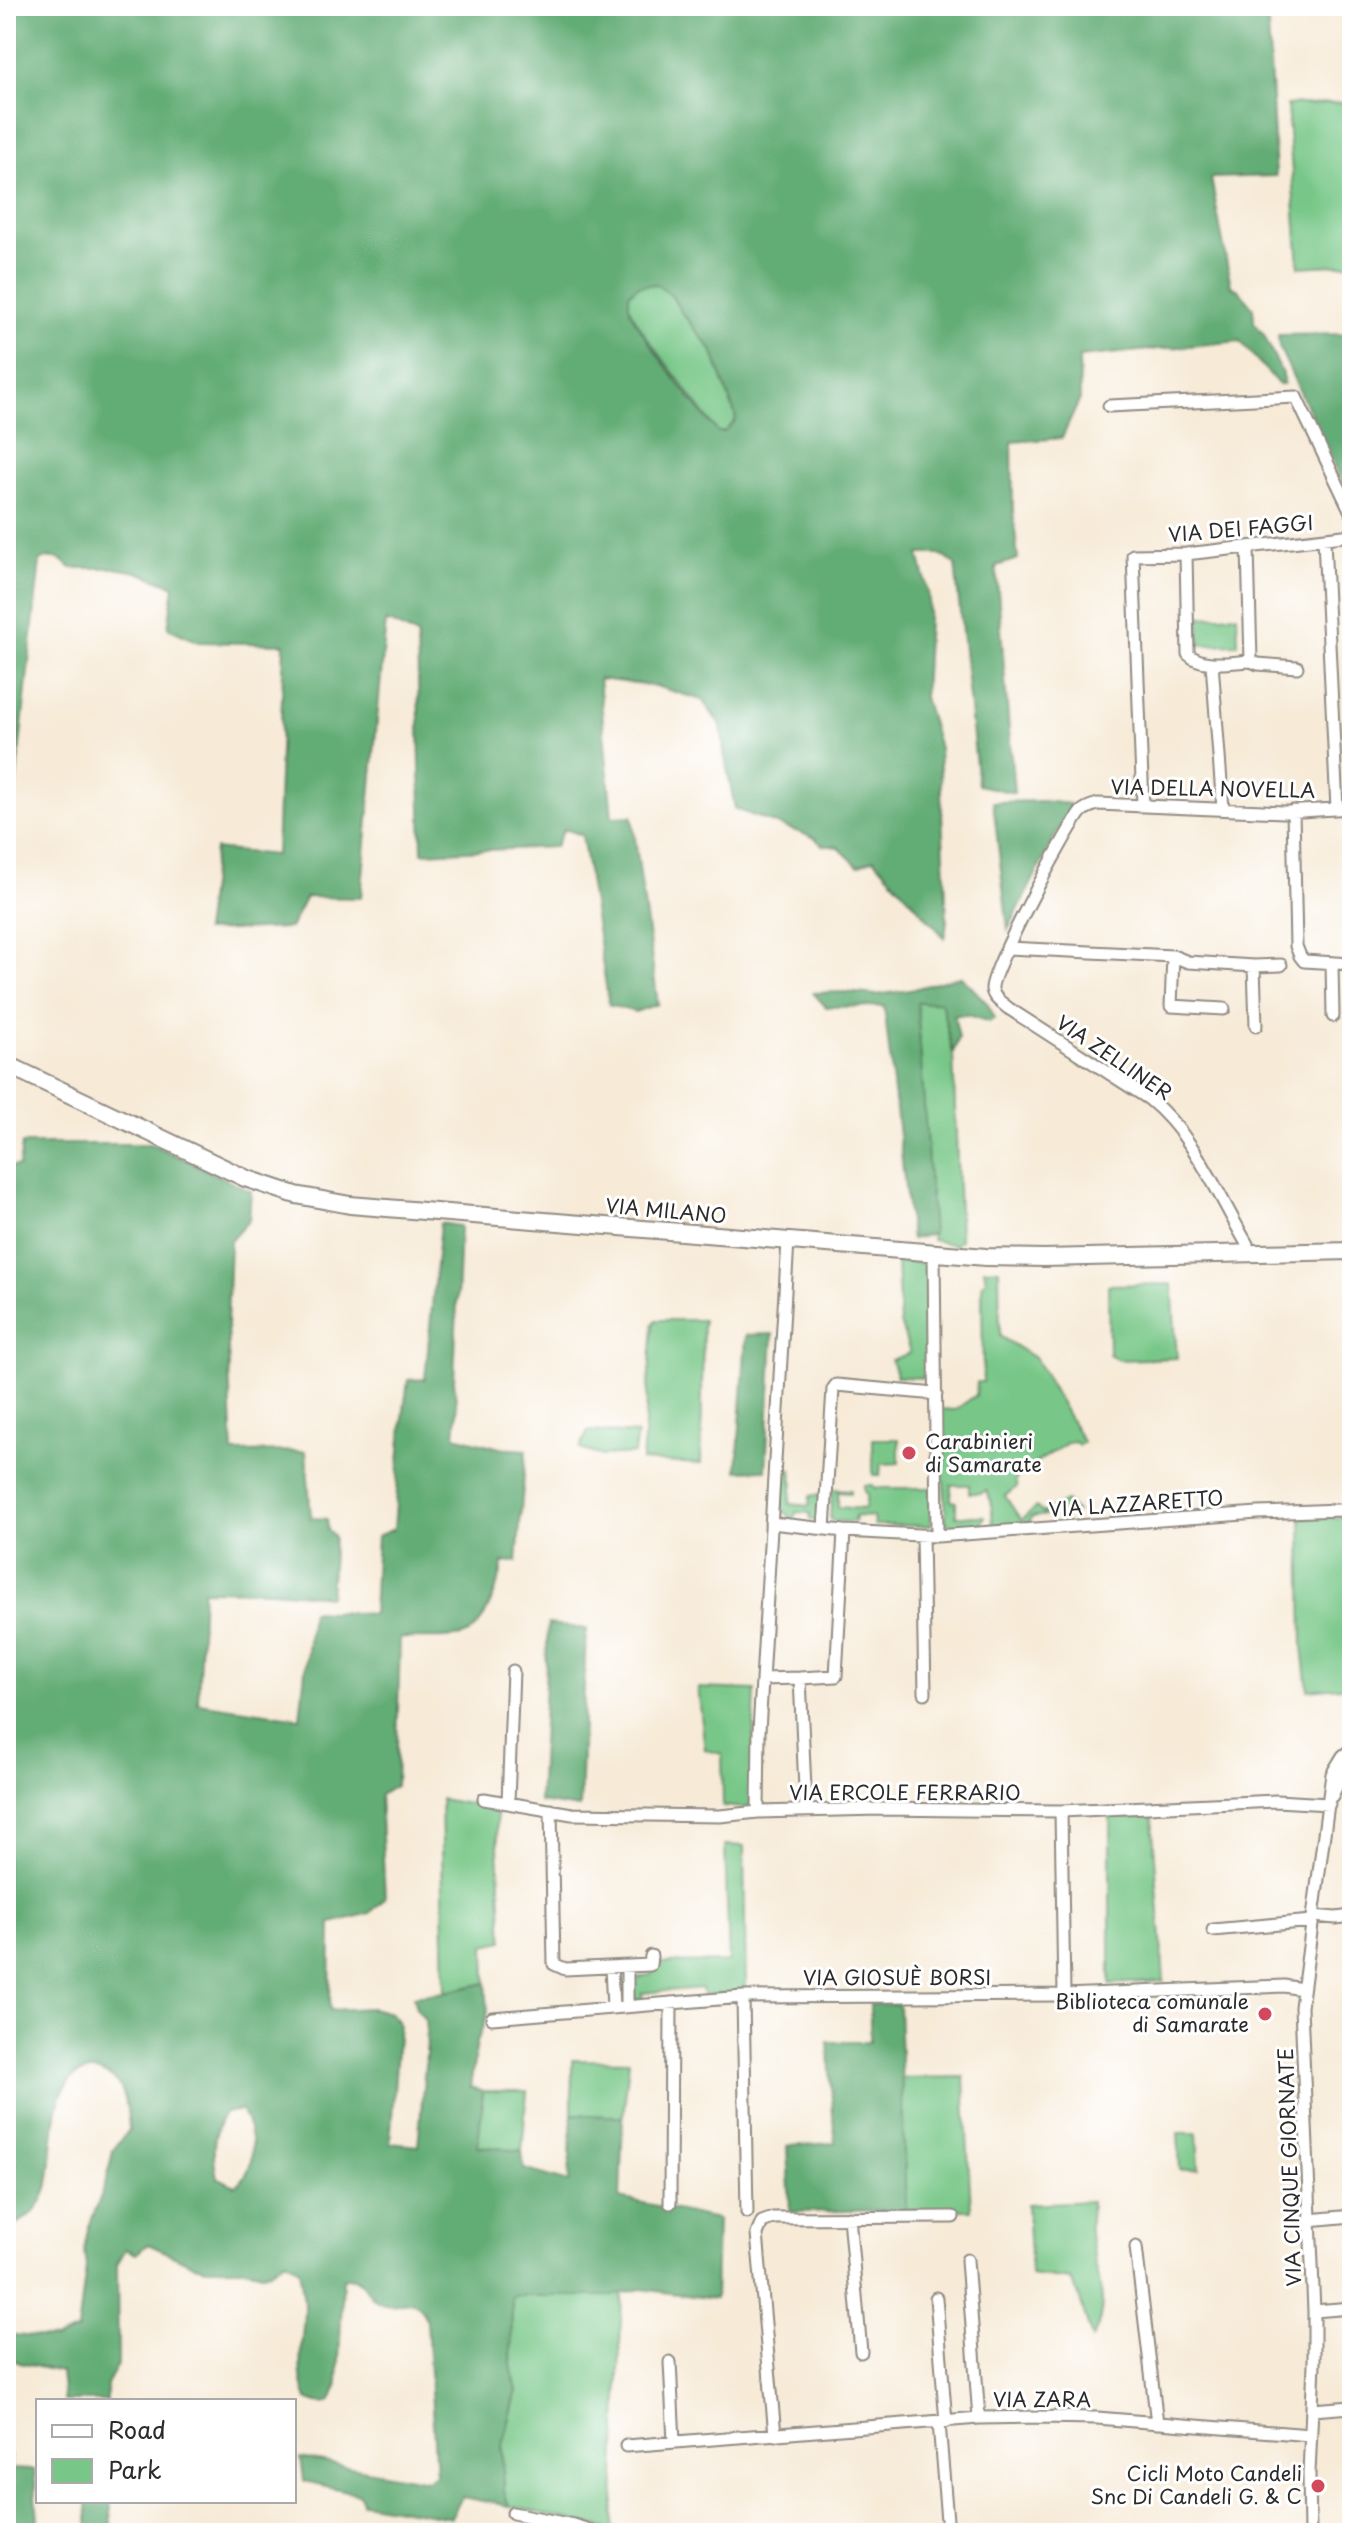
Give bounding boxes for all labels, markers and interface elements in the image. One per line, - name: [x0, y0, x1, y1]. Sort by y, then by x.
- street label: VIA DEI FAGGI: [1167, 507, 1315, 549]
- street label: VIA DELLA NOVELLA: [1110, 771, 1316, 805]
- street label: VIA ZELLINER: [1051, 1007, 1179, 1107]
- street label: VIA MILANO: [604, 1190, 728, 1230]
- place label: Carabinieri di Samarate: [925, 1426, 1042, 1479]
- marker: Carabinieri di Samarate: [900, 1444, 918, 1462]
- street label: VIA LAZZARETTO: [1048, 1482, 1224, 1524]
- street label: VIA ERCOLE FERRARIO: [789, 1777, 1021, 1807]
- street label: VIA GIOSUÈ BORSI: [803, 1962, 991, 1992]
- place label: Biblioteca comunale di Samarate: [1055, 1986, 1249, 2039]
- marker: Biblioteca comunale di Samarate: [1256, 2005, 1274, 2023]
- street label: VIA CINQUE GIORNATE: [1270, 2047, 1308, 2287]
- street label: VIA ZARA: [993, 2384, 1091, 2414]
- legend: [36, 2399, 296, 2503]
- text: Road: [108, 2411, 166, 2447]
- text: Park: [108, 2451, 162, 2487]
- place label: Cicli Moto Candeli Snc Di Candeli G. & C: [1090, 2458, 1302, 2511]
- marker: Cicli Moto Candeli Snc Di Candeli G. & C: [1309, 2477, 1327, 2495]

